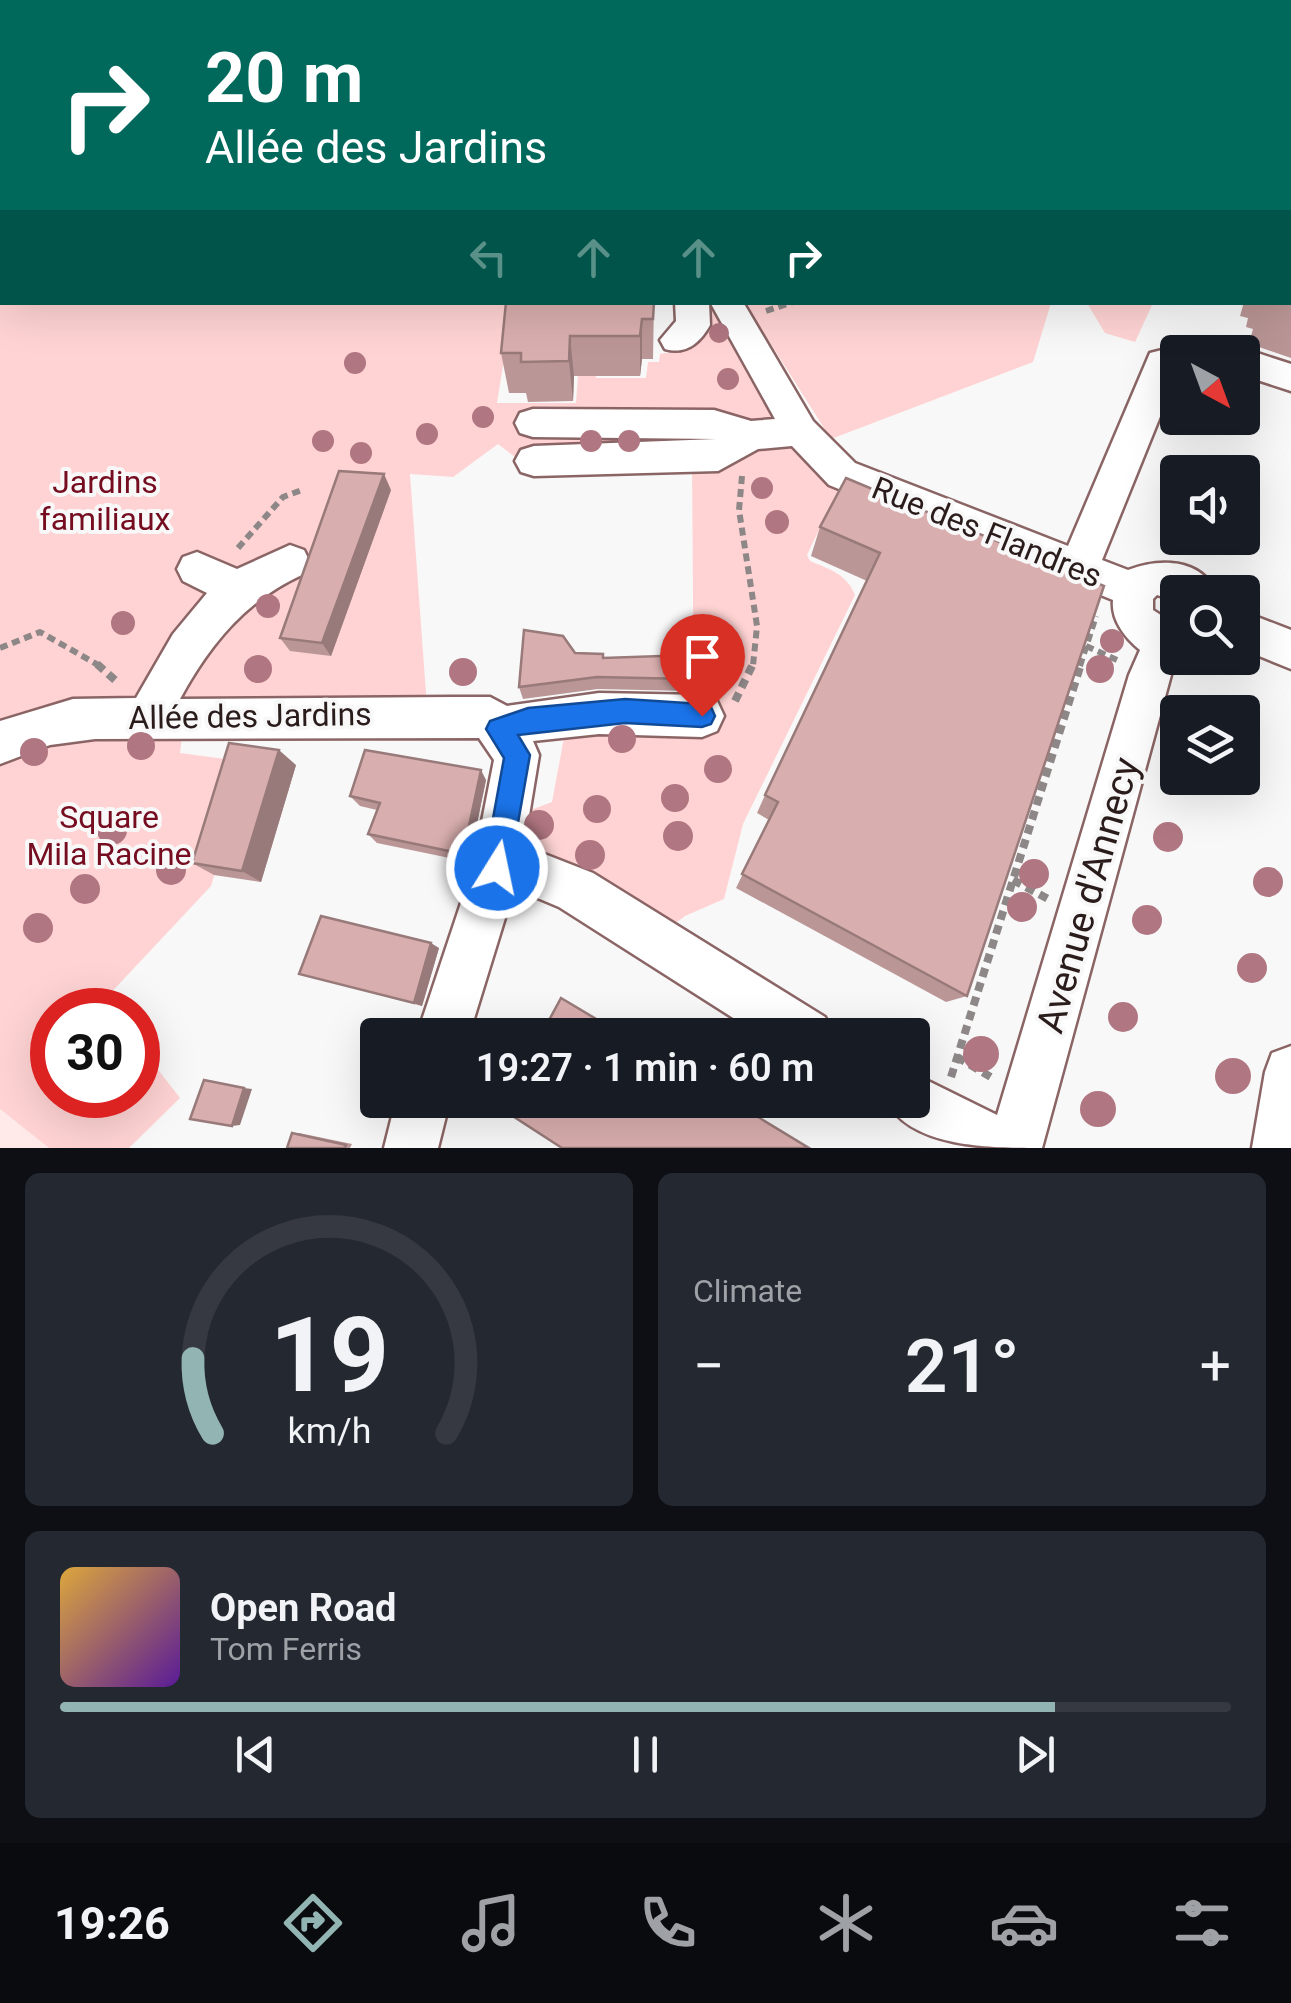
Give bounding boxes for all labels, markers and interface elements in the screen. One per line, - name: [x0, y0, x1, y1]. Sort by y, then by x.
- text: 20 m: [205, 37, 363, 119]
- icon: right: [40, 40, 170, 170]
- text: Allée des Jardins: [205, 121, 547, 174]
- icon: left: [461, 230, 516, 285]
- icon: ahead: [566, 230, 621, 285]
- icon: ahead: [671, 230, 726, 285]
- icon: right: [776, 230, 831, 285]
- north arrow: [1160, 335, 1260, 435]
- map controls: [1160, 335, 1260, 795]
- button: sound: [1160, 455, 1260, 555]
- park label: Jardins familiaux: [40, 463, 171, 538]
- street label: Rue des Flandres: [867, 469, 1107, 595]
- button: search: [1160, 575, 1260, 675]
- pin: [660, 614, 745, 717]
- icon: arrive: [675, 629, 730, 684]
- street label: Allée des Jardins: [128, 695, 372, 737]
- button: layers: [1160, 695, 1260, 795]
- street label: Avenue d'Annecy: [1028, 752, 1148, 1038]
- park label: Square Mila Racine: [26, 798, 192, 873]
- position arrow: [445, 816, 549, 920]
- speed limit sign: 30: [30, 988, 160, 1118]
- text: 19:27 · 1 min · 60 m: [476, 1046, 814, 1090]
- text: Climate: [693, 1272, 802, 1310]
- text: 19: [269, 1295, 389, 1416]
- text: 21°: [905, 1322, 1019, 1410]
- text: −: [693, 1334, 724, 1398]
- text: +: [1200, 1334, 1231, 1398]
- text: km/h: [287, 1410, 371, 1452]
- text: Open Road: [210, 1586, 396, 1630]
- text: Tom Ferris: [210, 1630, 362, 1668]
- icon: previous: [228, 1727, 283, 1782]
- icon: pause: [618, 1727, 673, 1782]
- icon: next: [1008, 1727, 1063, 1782]
- icon: directions: [278, 1888, 348, 1958]
- icon: music: [456, 1888, 526, 1958]
- icon: phone: [633, 1888, 703, 1958]
- icon: climate: [811, 1888, 881, 1958]
- icon: car: [989, 1888, 1059, 1958]
- icon: filters: [1167, 1888, 1237, 1958]
- text: 19:26: [54, 1897, 170, 1950]

